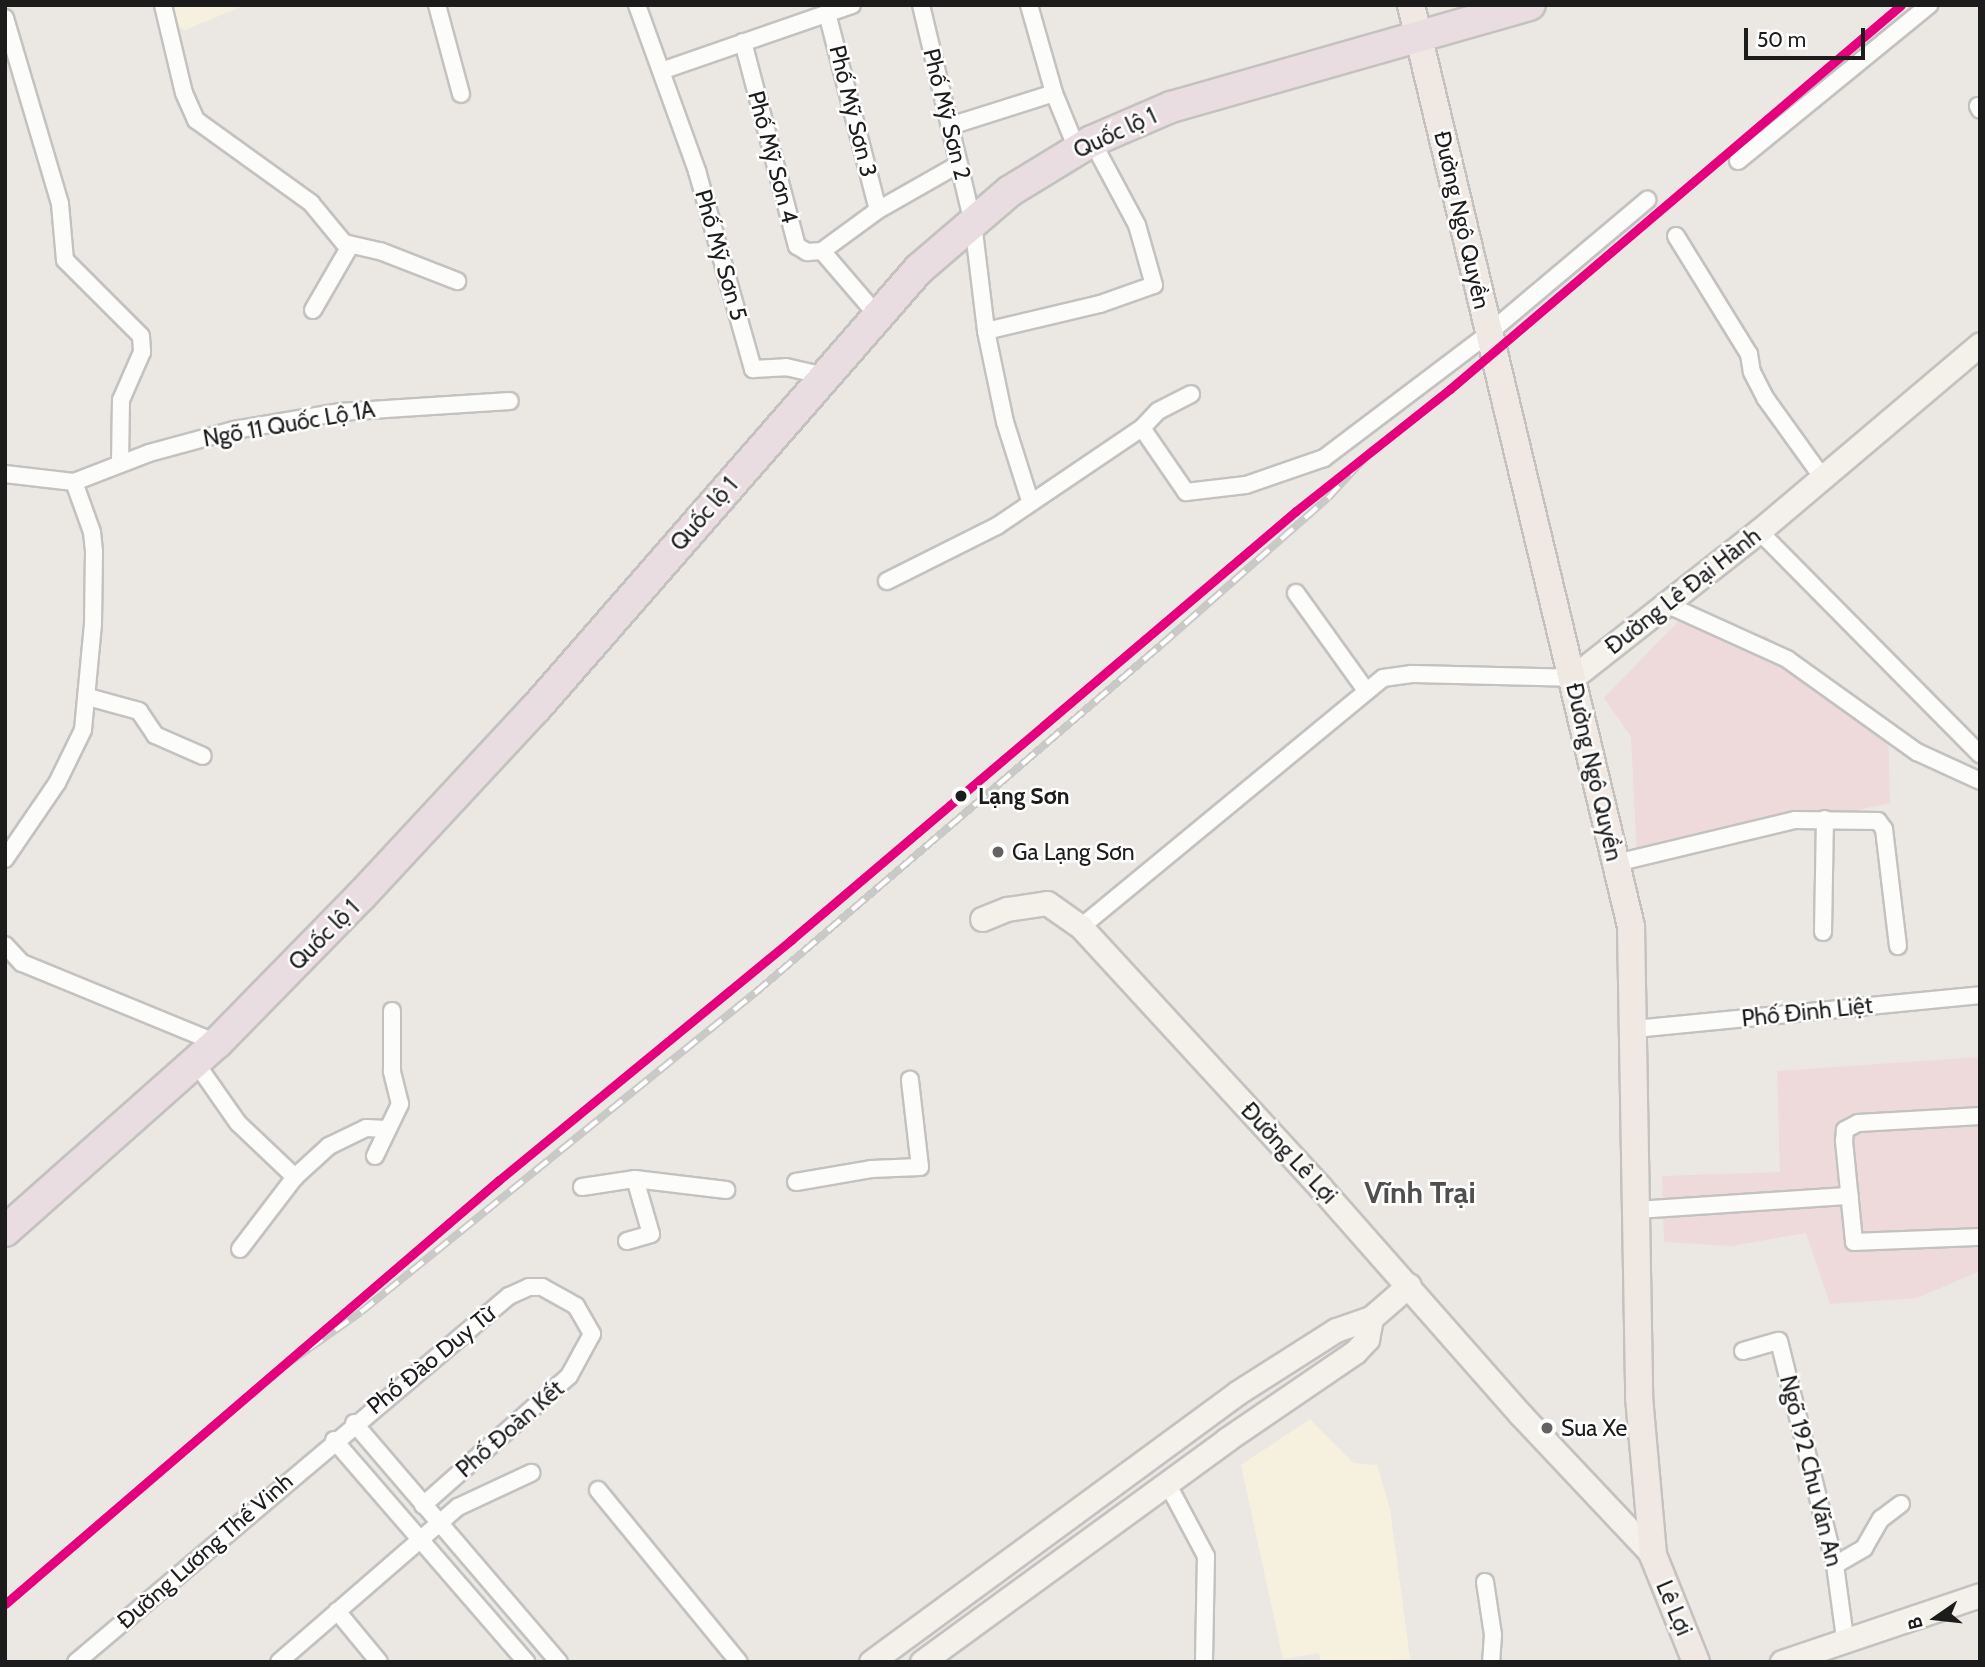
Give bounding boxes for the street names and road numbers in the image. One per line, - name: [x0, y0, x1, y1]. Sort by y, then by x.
- street label: Phố Mỹ Sơn 3: [823, 42, 883, 180]
- street label: Phố Mỹ Sơn 2: [917, 45, 977, 183]
- street label: Phố Mỹ Sơn 4: [742, 88, 804, 226]
- street label: Quốc lộ 1: [1069, 102, 1161, 164]
- street label: Đường Ngô Quyền: [1428, 128, 1496, 312]
- street label: Phố Mỹ Sơn 5: [689, 186, 753, 324]
- street label: Ngõ 11 Quốc Lộ 1A: [201, 395, 377, 453]
- street label: Quốc lộ 1: [665, 472, 743, 556]
- street label: Đường Lê Đại Hành: [1600, 522, 1766, 660]
- street label: Đường Ngô Quyền: [1560, 680, 1628, 864]
- street label: Quốc lộ 1: [283, 894, 365, 976]
- street label: Phố Đinh Liệt: [1740, 991, 1874, 1033]
- street label: Đường Lê Lợi: [1235, 1097, 1343, 1209]
- street label: Phố Đào Duy Từ: [361, 1300, 501, 1420]
- street label: Ngõ 192 Chu Văn An: [1774, 1373, 1848, 1569]
- street label: Phố Đoàn Kết: [451, 1375, 569, 1483]
- street label: Đường Lương Thế Vinh: [112, 1467, 298, 1635]
- street label: Lê Lợi: [1650, 1576, 1698, 1640]

